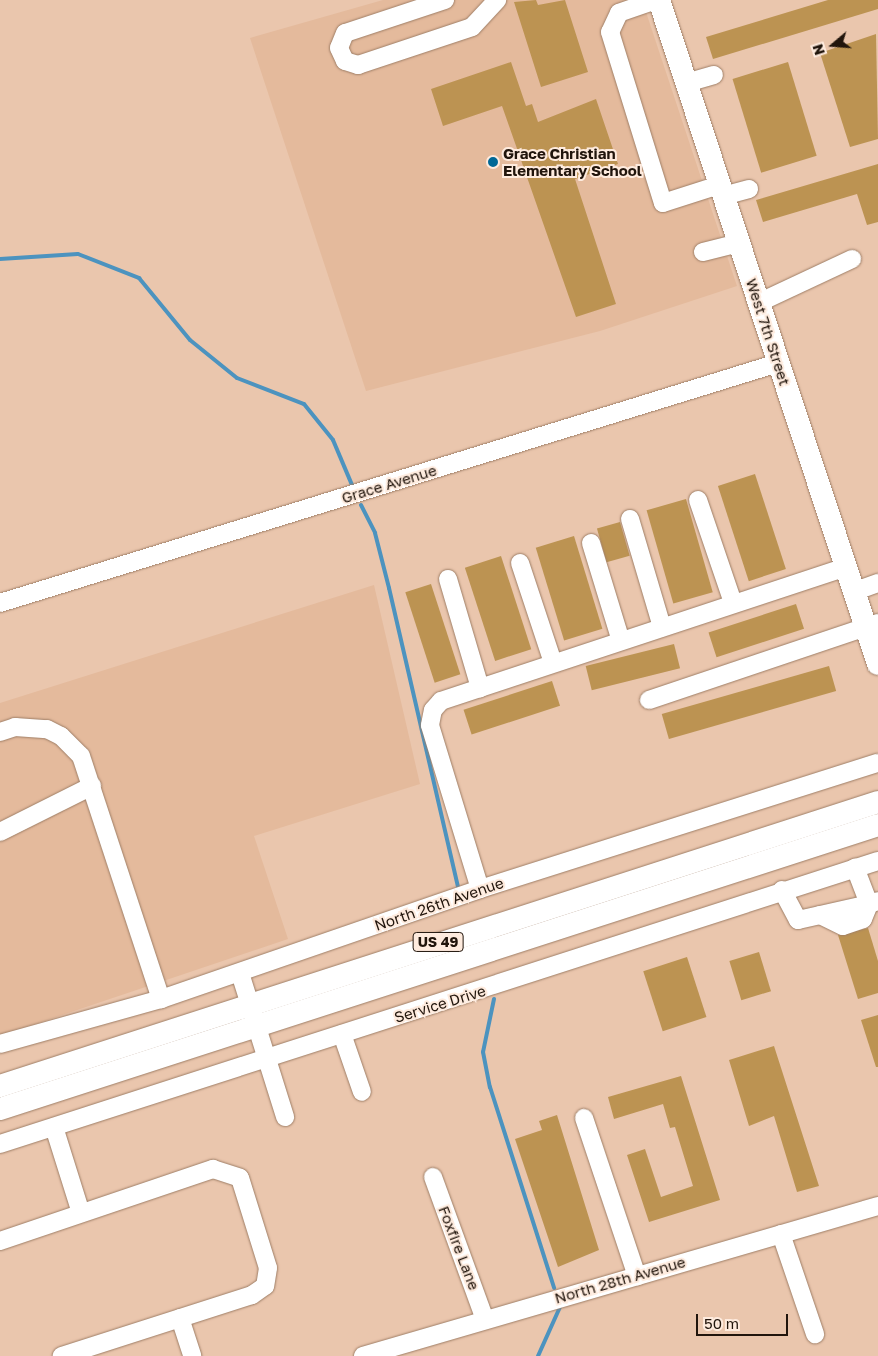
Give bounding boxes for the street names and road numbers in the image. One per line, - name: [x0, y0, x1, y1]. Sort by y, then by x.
- street label: West 7th Street: [742, 276, 794, 388]
- street label: Grace Avenue: [339, 461, 439, 507]
- street label: North 26th Avenue: [372, 873, 506, 935]
- road number: US 49: [412, 930, 464, 954]
- street label: Service Drive: [392, 982, 488, 1026]
- street label: Foxfire Lane: [435, 1203, 483, 1293]
- street label: North 28th Avenue: [552, 1253, 688, 1307]

